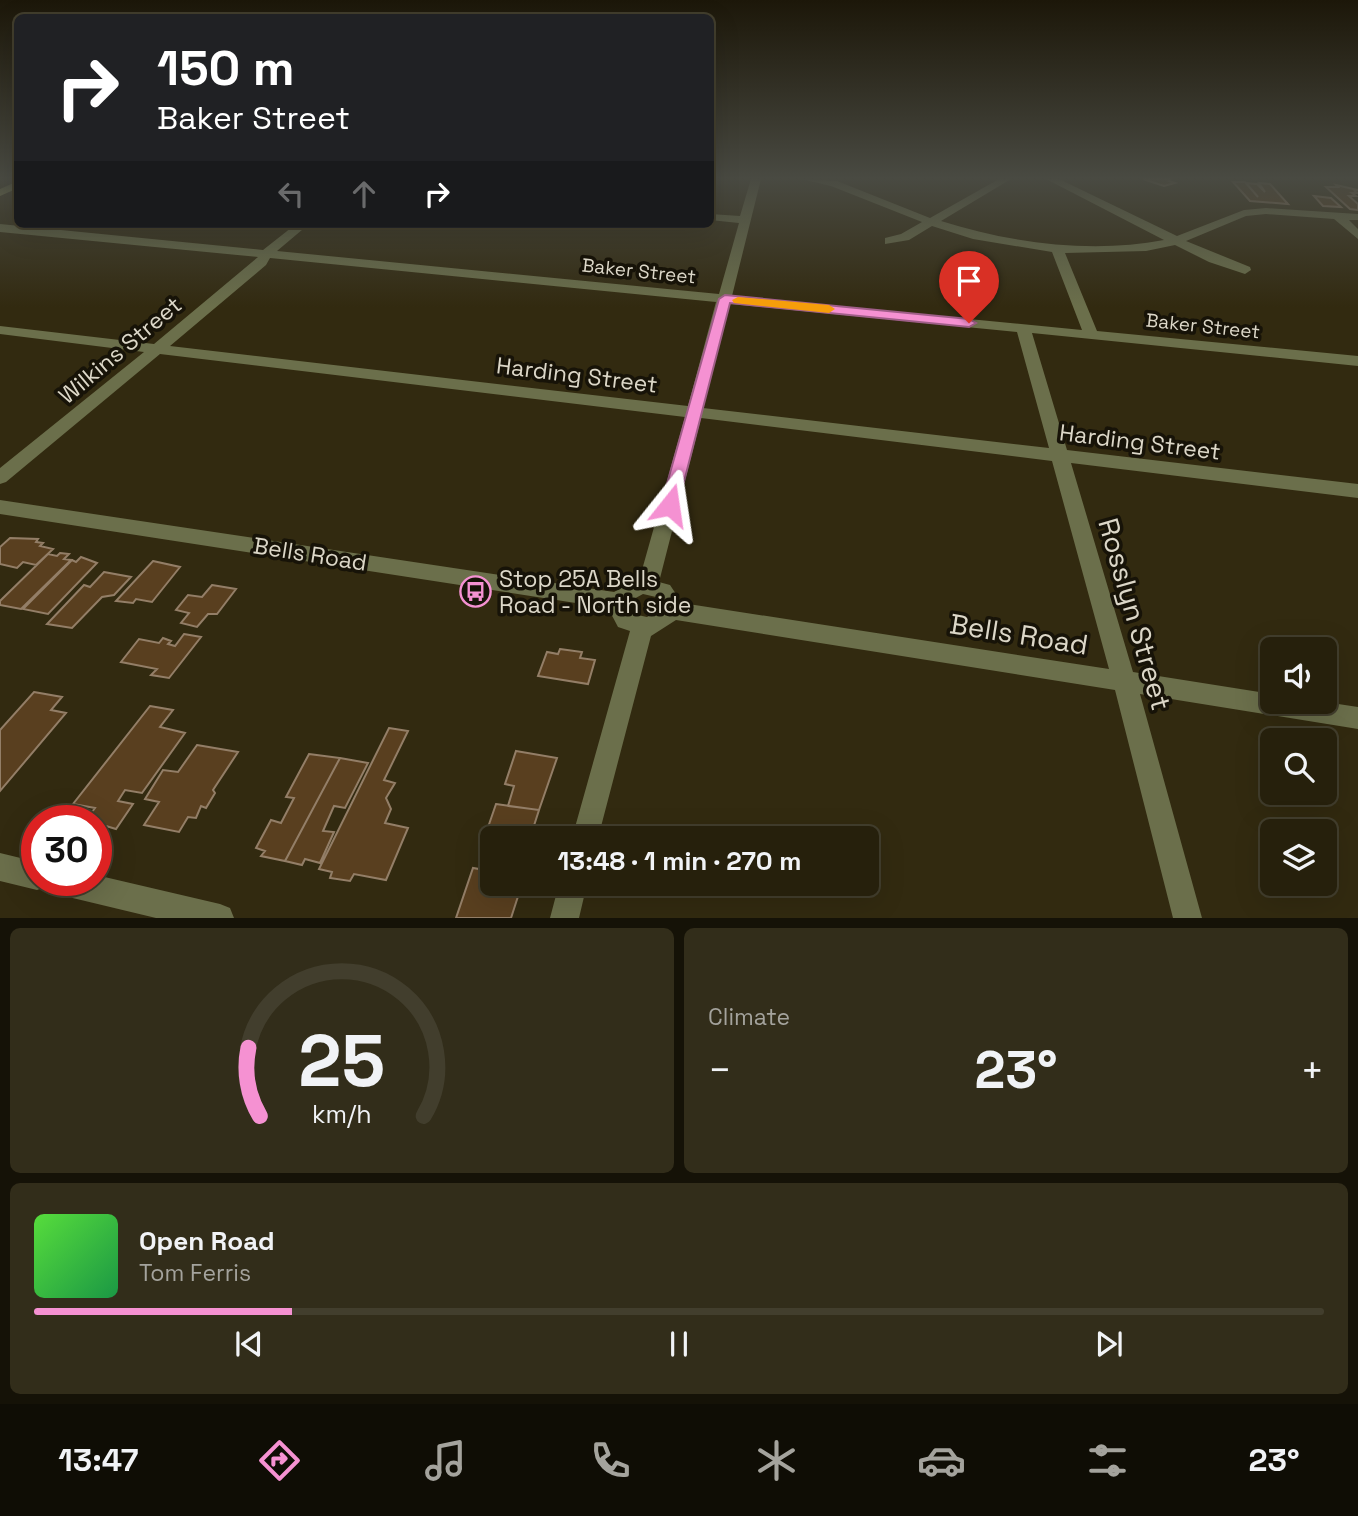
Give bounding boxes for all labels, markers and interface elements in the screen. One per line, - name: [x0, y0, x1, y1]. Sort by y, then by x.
- text: 150 m: [157, 37, 295, 99]
- icon: right: [42, 42, 133, 133]
- text: Baker Street: [157, 98, 350, 138]
- icon: left: [272, 175, 310, 213]
- icon: ahead: [345, 175, 383, 213]
- icon: right: [418, 175, 456, 213]
- pin: [939, 251, 999, 323]
- street label: Baker Street: [581, 253, 697, 289]
- icon: arrive: [950, 262, 988, 300]
- street label: Wilkins Street: [52, 290, 188, 410]
- street label: Baker Street: [1145, 308, 1261, 344]
- street label: Harding Street: [495, 350, 659, 400]
- street label: Harding Street: [1058, 417, 1222, 467]
- position arrow: [633, 468, 707, 542]
- street label: Rosslyn Street: [1090, 514, 1180, 714]
- street label: Bells Road: [251, 530, 369, 578]
- place label: Stop 25A Bells Road - North side: [499, 564, 691, 620]
- bus stop icon: Stop 25A Bells Road - North side: [459, 575, 493, 609]
- street label: Bells Road: [947, 605, 1091, 663]
- map controls: [1260, 637, 1337, 896]
- button: sound: [1260, 637, 1337, 714]
- button: search: [1260, 728, 1337, 805]
- speed limit sign: 30: [21, 805, 112, 896]
- button: layers: [1260, 819, 1337, 896]
- text: 13:48 · 1 min · 270 m: [558, 844, 801, 878]
- text: Climate: [708, 1002, 790, 1032]
- text: 25: [299, 1015, 385, 1108]
- text: 23°: [975, 1037, 1058, 1103]
- text: −: [708, 1046, 732, 1094]
- text: +: [1300, 1046, 1324, 1094]
- text: km/h: [312, 1098, 372, 1130]
- text: Open Road: [139, 1224, 275, 1258]
- text: Tom Ferris: [139, 1258, 251, 1288]
- icon: previous: [230, 1325, 268, 1363]
- icon: pause: [660, 1325, 698, 1363]
- icon: next: [1090, 1325, 1128, 1363]
- icon: directions: [255, 1436, 304, 1485]
- icon: music: [421, 1436, 470, 1485]
- icon: phone: [586, 1436, 635, 1485]
- icon: climate: [752, 1436, 801, 1485]
- icon: car: [917, 1436, 966, 1485]
- icon: filters: [1083, 1436, 1132, 1485]
- text: 13:47: [58, 1440, 138, 1480]
- text: 23°: [1249, 1440, 1300, 1480]

